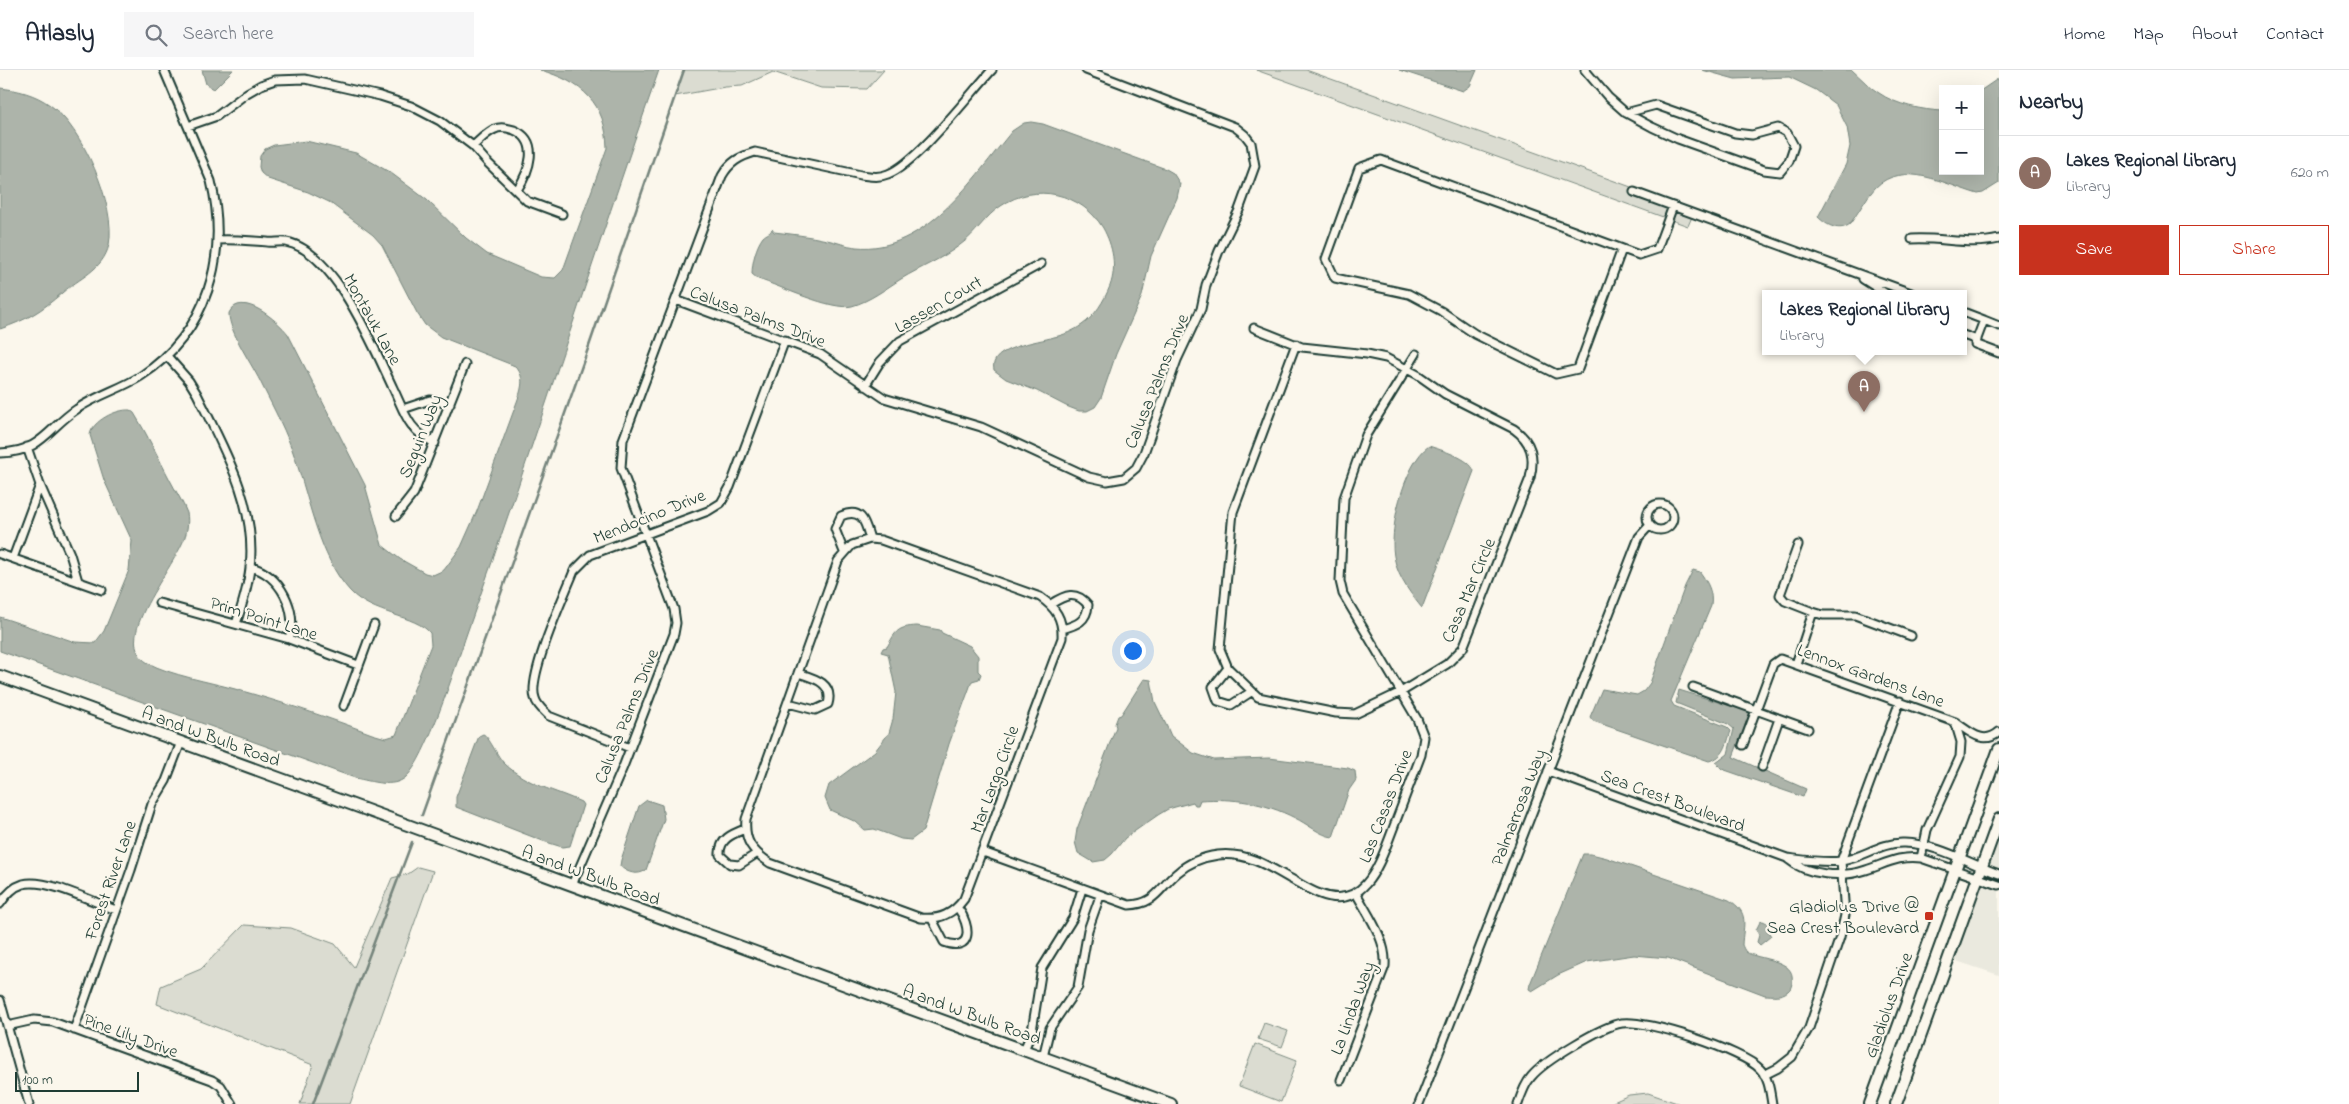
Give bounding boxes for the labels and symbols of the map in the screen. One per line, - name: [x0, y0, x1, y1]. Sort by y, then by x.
- street label: Montauk Lane: [335, 270, 408, 371]
- street label: Lassen Court: [890, 270, 988, 341]
- street label: Calusa Palms Drive: [686, 280, 830, 356]
- street label: Calusa Palms Drive: [1119, 309, 1197, 453]
- pin: A: [1848, 371, 1880, 412]
- street label: Seguin Way: [393, 391, 451, 483]
- street label: Mendocino Drive: [590, 483, 711, 552]
- street label: Casa Mar Circle: [1436, 534, 1504, 647]
- street label: Prim Point Lane: [206, 591, 321, 649]
- your location: [1120, 638, 1146, 664]
- street label: Lennox Gardens Lane: [1793, 638, 1948, 716]
- street label: Calusa Palms Drive: [589, 644, 667, 788]
- street label: A and W Bulb Road: [137, 701, 283, 775]
- street label: Mar Largo Circle: [964, 722, 1029, 837]
- street label: Las Casas Drive: [1353, 745, 1421, 867]
- street label: Palmarrosa Way: [1486, 745, 1554, 870]
- street label: Sea Crest Boulevard: [1596, 764, 1748, 840]
- street label: Forest River Lane: [79, 816, 145, 945]
- street label: A and W Bulb Road: [517, 840, 663, 914]
- place label: Gladiolus Drive @ Sea Crest Boulevard: [1767, 895, 1919, 942]
- marker: Gladiolus Drive @ Sea Crest Boulevard: [1923, 910, 1935, 922]
- street label: Gladiolus Drive: [1859, 948, 1921, 1062]
- street label: La Linda Way: [1325, 958, 1383, 1059]
- street label: A and W Bulb Road: [898, 979, 1044, 1053]
- street label: Pine Lily Drive: [79, 1008, 182, 1066]
- scale bar: [15, 1069, 139, 1092]

